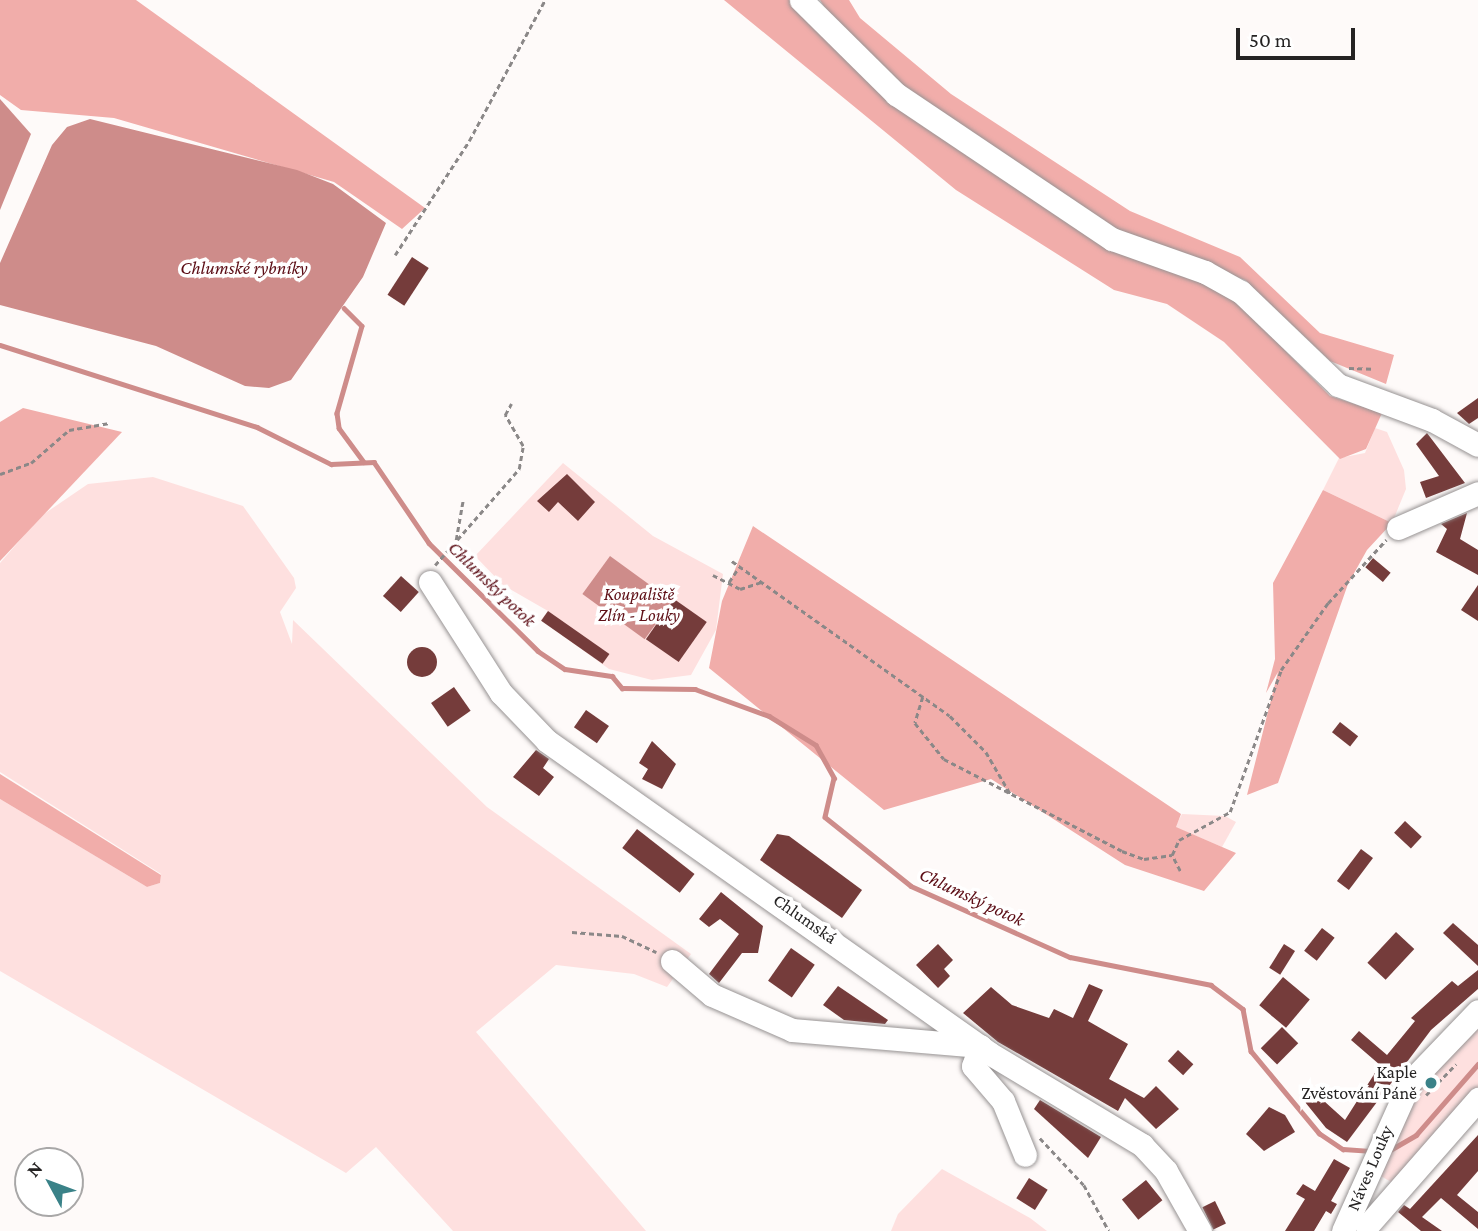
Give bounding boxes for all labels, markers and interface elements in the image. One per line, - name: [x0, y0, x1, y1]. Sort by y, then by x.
- scale bar: [1240, 14, 1359, 58]
- text: 50 m: [1249, 28, 1292, 52]
- water label: Chlumské rybníky: [180, 257, 308, 279]
- water label: Chlumský potok: [443, 536, 541, 632]
- park label: Koupaliště Zlín - Louky: [598, 584, 680, 626]
- water label: Chlumský potok: [916, 863, 1028, 931]
- street label: Chlumská: [769, 889, 841, 949]
- place label: Kaple Zvěstování Páně: [1301, 1062, 1417, 1104]
- marker: Kaple Zvěstování Páně: [1423, 1075, 1439, 1091]
- street label: Náves Louky: [1342, 1122, 1398, 1214]
- north arrow: [14, 1147, 84, 1217]
- text: N: [22, 1157, 46, 1181]

